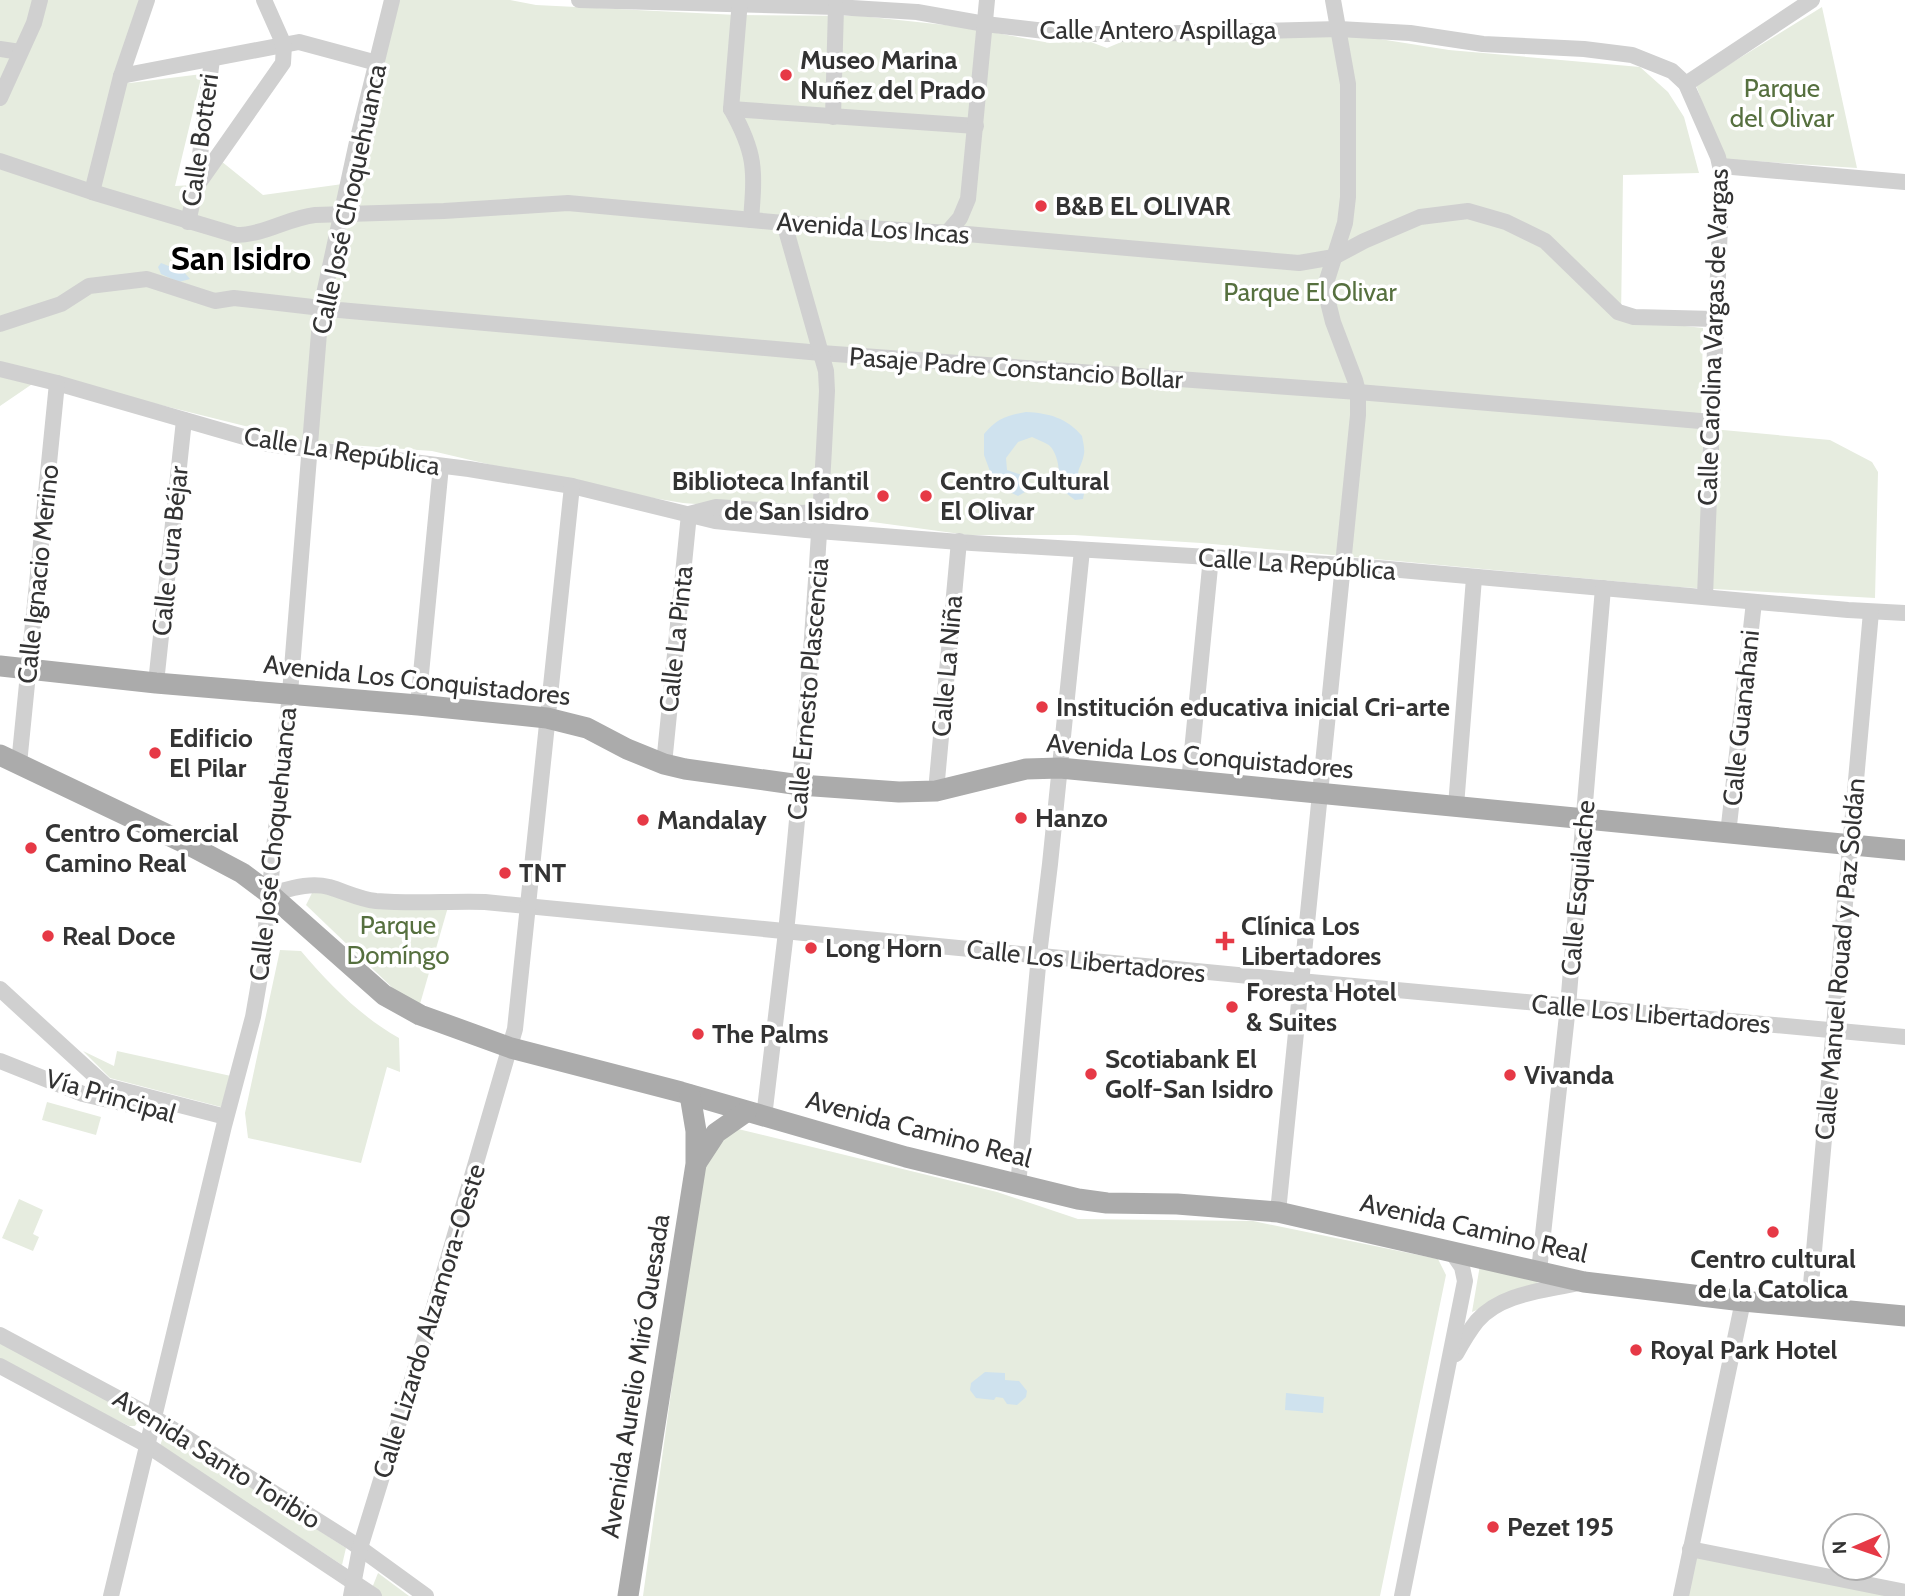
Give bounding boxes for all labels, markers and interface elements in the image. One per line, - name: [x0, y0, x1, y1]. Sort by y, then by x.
- street label: Calle Antero Aspillaga: [1039, 14, 1277, 46]
- place label: Museo Marina Nuñez del Prado: [800, 44, 986, 106]
- street label: Calle José Choquehuanca: [305, 61, 393, 337]
- marker: Museo Marina Nuñez del Prado: [778, 67, 794, 83]
- street label: Calle Botteri: [175, 71, 225, 209]
- park label: Parque del Olivar: [1730, 72, 1835, 134]
- street label: Calle Carolina Vargas de Vargas: [1691, 168, 1735, 506]
- place label: B&B EL OLIVAR: [1055, 190, 1231, 222]
- marker: B&B EL OLIVAR: [1033, 198, 1049, 214]
- street label: Avenida Los Incas: [775, 205, 971, 251]
- district label: San Isidro: [171, 238, 311, 278]
- park label: Parque El Olivar: [1223, 276, 1397, 308]
- street label: Pasaje Padre Constancio Bollar: [848, 340, 1185, 396]
- street label: Calle La República: [242, 420, 443, 482]
- street label: Calle Ignacio Merino: [11, 463, 65, 685]
- street label: Calle Cura Béjar: [145, 464, 195, 637]
- place label: Biblioteca Infantil de San Isidro: [672, 465, 869, 527]
- place label: Centro Cultural El Olivar: [940, 465, 1109, 527]
- marker: Biblioteca Infantil de San Isidro: [875, 488, 891, 504]
- marker: Centro Cultural El Olivar: [918, 488, 934, 504]
- street label: Calle La República: [1197, 541, 1397, 587]
- street label: Calle Ernesto Plascencia: [781, 556, 835, 821]
- street label: Calle La Pinta: [652, 564, 700, 714]
- street label: Calle La Niña: [925, 593, 969, 738]
- street label: Calle Guanahani: [1716, 628, 1766, 808]
- street label: Avenida Los Conquistadores: [262, 648, 572, 712]
- place label: Institución educativa inicial Cri-arte: [1056, 691, 1450, 723]
- marker: Institución educativa inicial Cri-arte: [1034, 699, 1050, 715]
- street label: Calle José Choquehuanca: [243, 705, 303, 982]
- place label: Edificio El Pilar: [169, 722, 253, 784]
- street label: Avenida Los Conquistadores: [1045, 727, 1355, 785]
- marker: Edificio El Pilar: [147, 745, 163, 761]
- street label: Calle Manuel Rouad y Paz Soldán: [1808, 777, 1872, 1141]
- street label: Calle Esquilache: [1554, 799, 1602, 977]
- place label: Hanzo: [1035, 802, 1108, 834]
- place label: Mandalay: [657, 804, 767, 836]
- marker: Hanzo: [1013, 810, 1029, 826]
- marker: Mandalay: [635, 812, 651, 828]
- place label: Centro Comercial Camino Real: [45, 817, 239, 879]
- marker: Centro Comercial Camino Real: [23, 840, 39, 856]
- place label: TNT: [519, 857, 567, 889]
- marker: TNT: [497, 865, 513, 881]
- park label: Parque Domíngo: [346, 909, 450, 971]
- place label: Clínica Los Libertadores: [1241, 910, 1381, 972]
- place label: Real Doce: [62, 920, 175, 952]
- marker: Real Doce: [40, 928, 56, 944]
- marker: Clínica Los Libertadores: [1215, 931, 1235, 951]
- place label: Long Horn: [825, 932, 942, 964]
- street label: Calle Los Libertadores: [965, 933, 1207, 989]
- marker: Long Horn: [803, 940, 819, 956]
- place label: Foresta Hotel & Suites: [1246, 976, 1397, 1038]
- street label: Calle Los Libertadores: [1530, 988, 1772, 1040]
- marker: Foresta Hotel & Suites: [1224, 999, 1240, 1015]
- place label: The Palms: [712, 1018, 828, 1050]
- marker: The Palms: [690, 1026, 706, 1042]
- place label: Scotiabank El Golf-San Isidro: [1105, 1043, 1274, 1105]
- place label: Vivanda: [1524, 1059, 1614, 1091]
- street label: Vía Principal: [42, 1062, 180, 1130]
- marker: Scotiabank El Golf-San Isidro: [1083, 1066, 1099, 1082]
- marker: Vivanda: [1502, 1067, 1518, 1083]
- street label: Avenida Camino Real: [803, 1083, 1035, 1175]
- street label: Calle Lizardo Alzamora-Oeste: [366, 1160, 492, 1482]
- street label: Avenida Camino Real: [1357, 1186, 1591, 1270]
- street label: Avenida Aurelio Miró Quesada: [594, 1211, 676, 1540]
- marker: Centro cultural de la Catolica: [1765, 1224, 1781, 1240]
- place label: Centro cultural de la Catolica: [1690, 1243, 1856, 1305]
- place label: Royal Park Hotel: [1650, 1334, 1837, 1366]
- marker: Royal Park Hotel: [1628, 1342, 1644, 1358]
- street label: Avenida Santo Toribio: [107, 1382, 327, 1536]
- place label: Pezet 195: [1507, 1511, 1614, 1543]
- north arrow: [1821, 1512, 1891, 1582]
- marker: Pezet 195: [1485, 1519, 1501, 1535]
- text: N: [1828, 1540, 1851, 1555]

